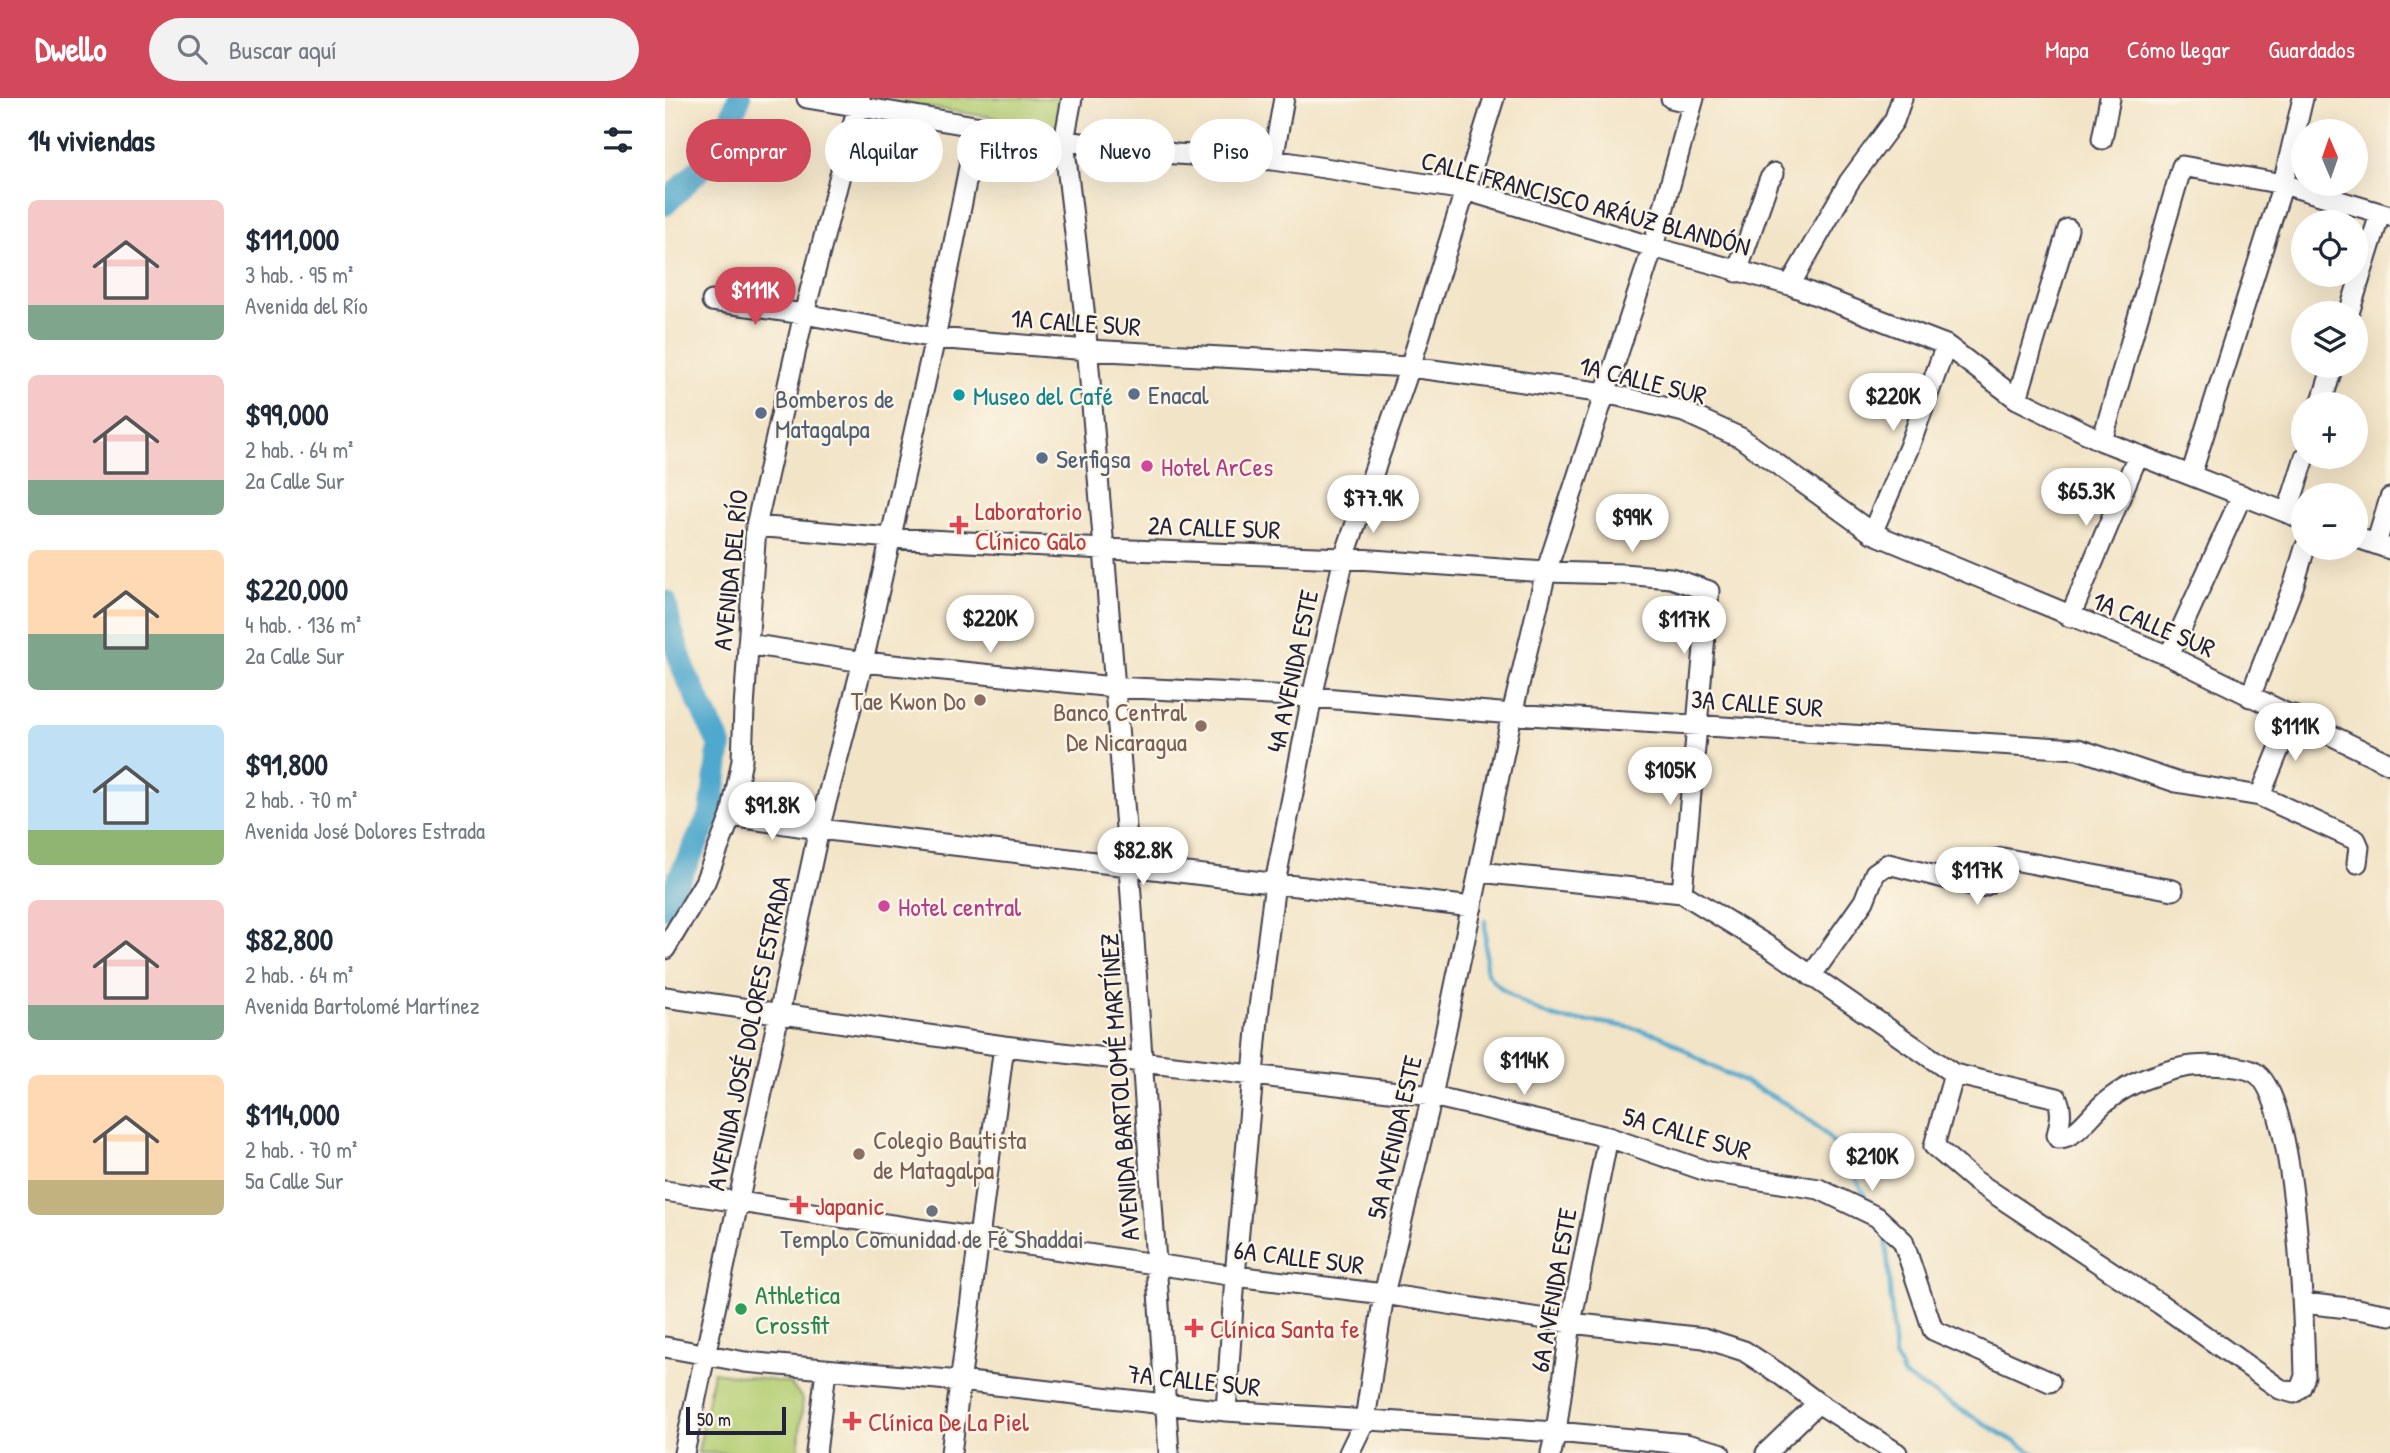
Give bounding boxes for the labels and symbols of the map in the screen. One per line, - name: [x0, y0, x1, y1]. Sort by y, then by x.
- north arrow: [2291, 119, 2368, 196]
- street label: CALLE FRANCISCO ARÁUZ BLANDÓN: [1418, 142, 1754, 264]
- pin: $111K: [706, 268, 804, 327]
- street label: 1A CALLE SUR: [1010, 300, 1142, 344]
- street label: 1A CALLE SUR: [1576, 347, 1710, 413]
- pin: $220K: [1844, 374, 1942, 433]
- place label: Enacal: [1148, 377, 1209, 412]
- place label: Museo del Café: [973, 378, 1113, 413]
- place label: Bomberos de Matagalpa: [775, 381, 894, 446]
- marker: Enacal: [1126, 386, 1142, 402]
- marker: Museo del Café: [951, 387, 967, 403]
- marker: Bomberos de Matagalpa: [753, 405, 769, 421]
- place label: Serfigsa: [1056, 441, 1130, 476]
- place label: Hotel ArCes: [1161, 449, 1273, 484]
- marker: Serfigsa: [1034, 450, 1050, 466]
- marker: Hotel ArCes: [1139, 458, 1155, 474]
- pin: $65.3K: [2029, 468, 2143, 528]
- pin: $77.9K: [1316, 476, 1430, 535]
- street label: AVENIDA DEL RÍO: [704, 488, 756, 652]
- place label: Laboratorio Clínico Galo: [975, 493, 1086, 558]
- pin: $99K: [1591, 494, 1673, 554]
- street label: 2A CALLE SUR: [1147, 507, 1281, 547]
- marker: Laboratorio Clínico Galo: [949, 515, 969, 535]
- street label: 1A CALLE SUR: [2087, 583, 2221, 666]
- street label: 4A AVENIDA ESTE: [1258, 586, 1326, 755]
- pin: $220K: [941, 596, 1039, 655]
- pin: $117K: [1635, 596, 1733, 656]
- street label: 3A CALLE SUR: [1690, 681, 1824, 725]
- place label: Tae Kwon Do: [851, 683, 966, 718]
- marker: Tae Kwon Do: [972, 692, 988, 708]
- place label: Banco Central De Nicaragua: [1053, 694, 1187, 759]
- pin: $111K: [2246, 704, 2344, 763]
- marker: Banco Central De Nicaragua: [1193, 718, 1209, 734]
- pin: $105K: [1621, 748, 1719, 807]
- pin: $91.8K: [715, 782, 829, 842]
- pin: $82.8K: [1086, 828, 1200, 887]
- pin: $117K: [1928, 848, 2026, 907]
- street label: AVENIDA JOSÉ DOLORES ESTRADA: [698, 872, 798, 1193]
- place label: Hotel central: [898, 889, 1021, 924]
- marker: Hotel central: [876, 898, 892, 914]
- street label: AVENIDA BARTOLOMÉ MARTÍNEZ: [1091, 932, 1147, 1242]
- pin: $114K: [1475, 1038, 1573, 1097]
- street label: 5A AVENIDA ESTE: [1358, 1051, 1430, 1222]
- street label: 5A CALLE SUR: [1619, 1098, 1755, 1168]
- place label: Colegio Bautista de Matagalpa: [873, 1122, 1027, 1187]
- pin: $210K: [1823, 1134, 1921, 1193]
- marker: Colegio Bautista de Matagalpa: [851, 1146, 867, 1162]
- place label: Japanic: [815, 1188, 884, 1223]
- marker: Japanic: [789, 1195, 809, 1215]
- marker: Templo Comunidad de Fé Shaddai: [924, 1203, 940, 1219]
- street label: 6A AVENIDA ESTE: [1521, 1205, 1585, 1375]
- place label: Templo Comunidad de Fé Shaddai: [780, 1221, 1084, 1256]
- street label: 6A CALLE SUR: [1232, 1232, 1366, 1282]
- place label: Athletica Crossfit: [755, 1277, 840, 1342]
- marker: Athletica Crossfit: [733, 1301, 749, 1317]
- place label: Clínica Santa fe: [1210, 1311, 1360, 1346]
- marker: Clínica Santa fe: [1184, 1318, 1204, 1338]
- street label: 7A CALLE SUR: [1126, 1356, 1262, 1404]
- scale bar: [686, 1404, 786, 1436]
- place label: Clínica De La Piel: [868, 1404, 1029, 1439]
- marker: Clínica De La Piel: [842, 1411, 862, 1431]

